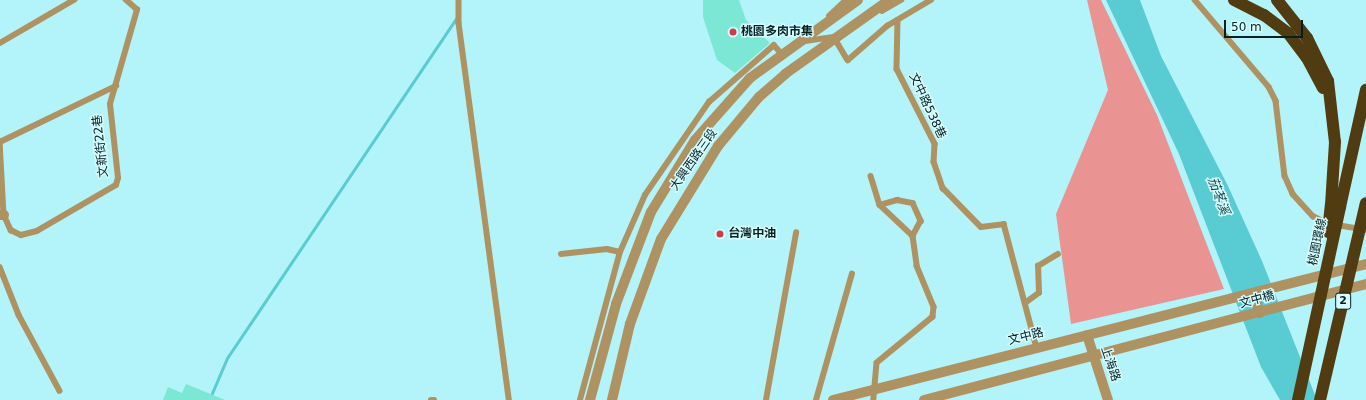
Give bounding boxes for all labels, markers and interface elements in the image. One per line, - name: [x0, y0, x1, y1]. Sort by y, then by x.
- scale bar: [1226, 12, 1305, 38]
- text: 50 m: [1231, 20, 1262, 34]
- place label: 桃園多肉市集: [741, 25, 813, 39]
- marker: 桃園多肉市集: [728, 27, 738, 37]
- street label: 文中路538巷: [905, 71, 949, 141]
- street label: 文新街22巷: [91, 114, 111, 178]
- street label: 大興西路三段: [667, 126, 721, 194]
- water label: 茄苳溪: [1204, 175, 1232, 217]
- street label: 桃園環線: [1306, 217, 1330, 267]
- place label: 台灣中油: [728, 227, 776, 241]
- marker: 台灣中油: [715, 229, 725, 239]
- street label: 文中橋: [1238, 288, 1276, 312]
- road number: 2: [1335, 292, 1351, 310]
- street label: 文中路: [1007, 326, 1045, 348]
- street label: 上海路: [1097, 345, 1123, 383]

